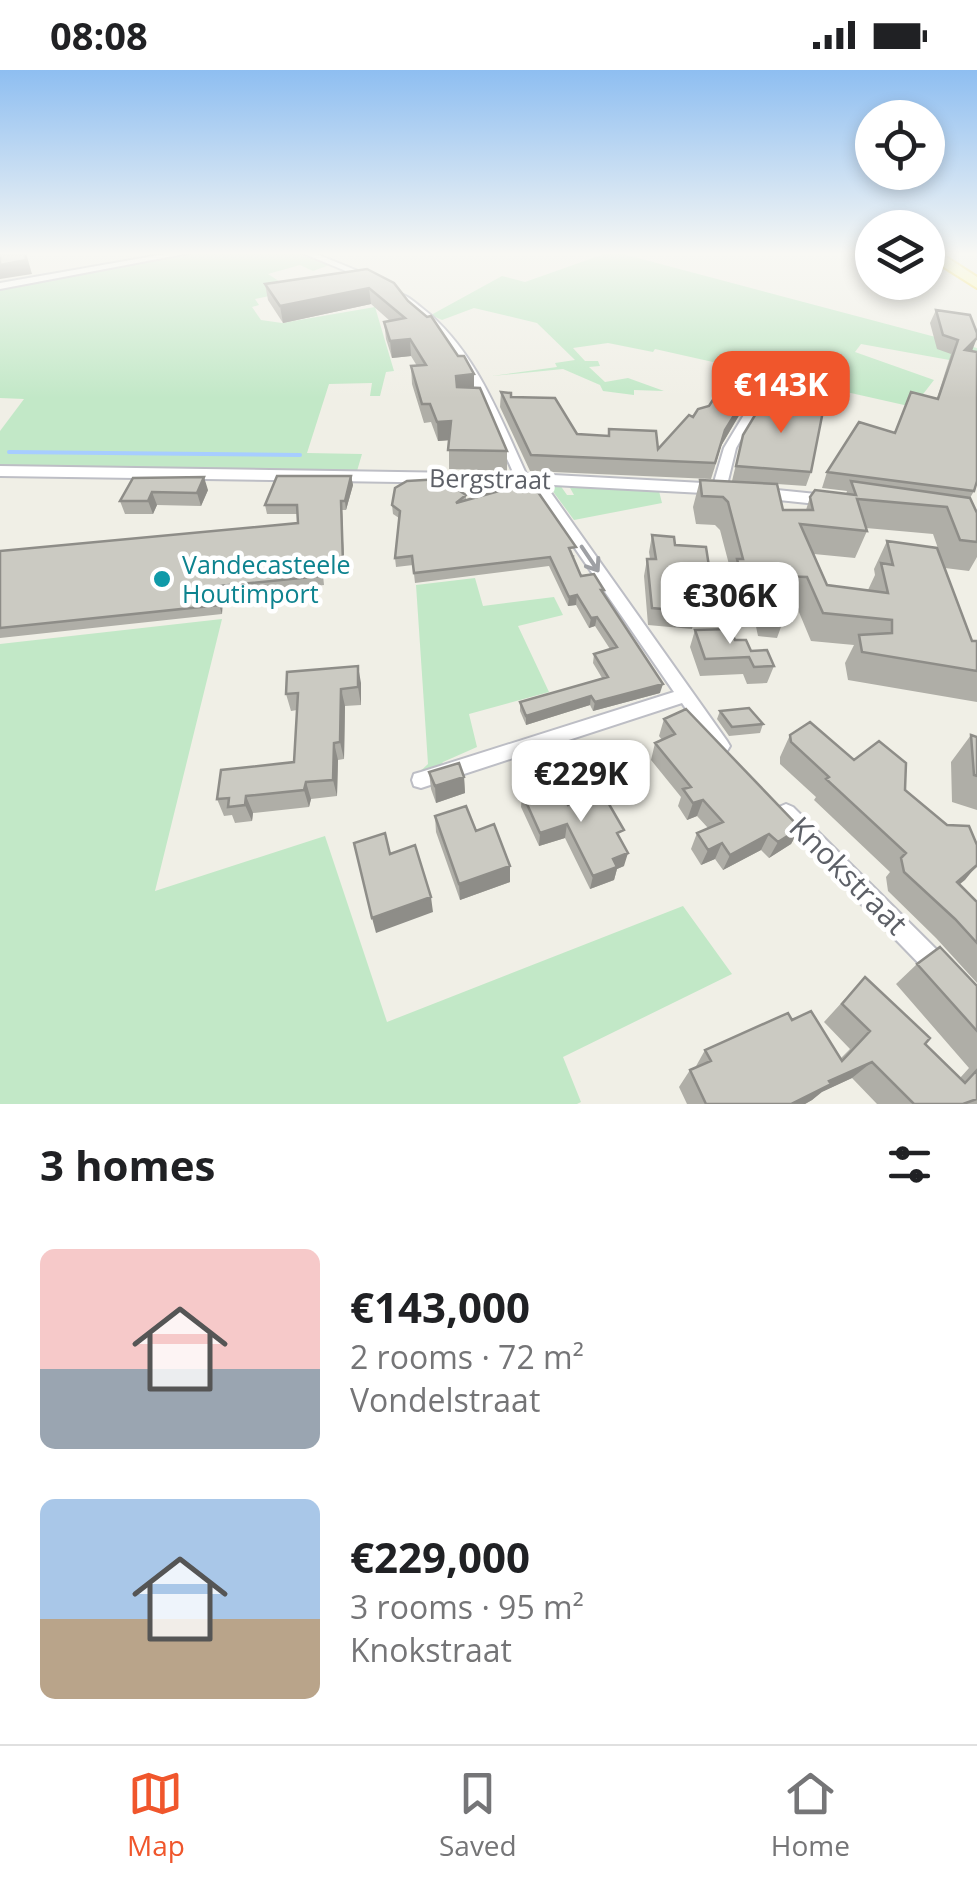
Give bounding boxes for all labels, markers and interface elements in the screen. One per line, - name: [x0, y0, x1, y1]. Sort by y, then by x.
- text: 08:08: [50, 9, 148, 61]
- map controls: [855, 100, 945, 300]
- button: locate: [855, 100, 945, 190]
- button: layers: [855, 210, 945, 300]
- pin: €143K: [711, 351, 851, 436]
- text: €143K: [734, 362, 828, 405]
- street label: Bergstraat: [429, 460, 551, 496]
- one-way arrow: [579, 545, 600, 573]
- place label: Vandecasteele Houtimport: [182, 547, 351, 610]
- pin: €306K: [660, 562, 800, 647]
- marker: Vandecasteele Houtimport: [151, 568, 173, 590]
- text: €306K: [683, 573, 777, 616]
- pin: €229K: [511, 740, 651, 825]
- text: €229K: [534, 751, 628, 794]
- street label: Knokstraat: [781, 807, 917, 943]
- text: 3 homes: [40, 1136, 215, 1193]
- icon: filters: [882, 1137, 937, 1192]
- text: €143,000: [350, 1278, 530, 1335]
- icon: home: [120, 1289, 240, 1409]
- text: 2 rooms · 72 m²: [350, 1335, 584, 1378]
- text: Vondelstraat: [350, 1378, 540, 1421]
- text: €229,000: [350, 1528, 530, 1585]
- icon: home: [120, 1539, 240, 1659]
- text: 3 rooms · 95 m²: [350, 1585, 584, 1628]
- text: Knokstraat: [350, 1628, 512, 1671]
- tab: Map: [127, 1766, 185, 1864]
- tab: Saved: [439, 1766, 517, 1864]
- tab: Home: [771, 1766, 850, 1864]

